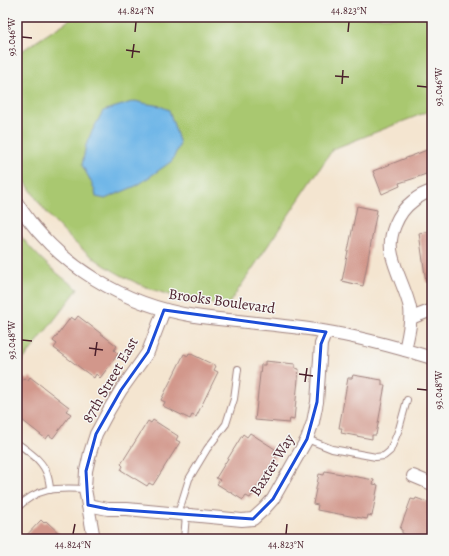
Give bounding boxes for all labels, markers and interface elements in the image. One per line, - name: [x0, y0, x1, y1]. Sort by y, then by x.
- text: 44.824°N: [118, 4, 154, 17]
- text: 44.823°N: [331, 4, 367, 17]
- text: 93.046°W: [5, 17, 18, 56]
- text: 93.046°W: [432, 67, 445, 106]
- street label: Brooks Boulevard: [167, 284, 278, 319]
- text: 93.048°W: [5, 320, 18, 359]
- street label: 87th Street East: [77, 333, 143, 427]
- text: 93.048°W: [432, 370, 445, 409]
- street label: Baxter Way: [245, 430, 299, 500]
- text: 44.824°N: [55, 538, 91, 551]
- text: 44.823°N: [268, 538, 304, 551]

